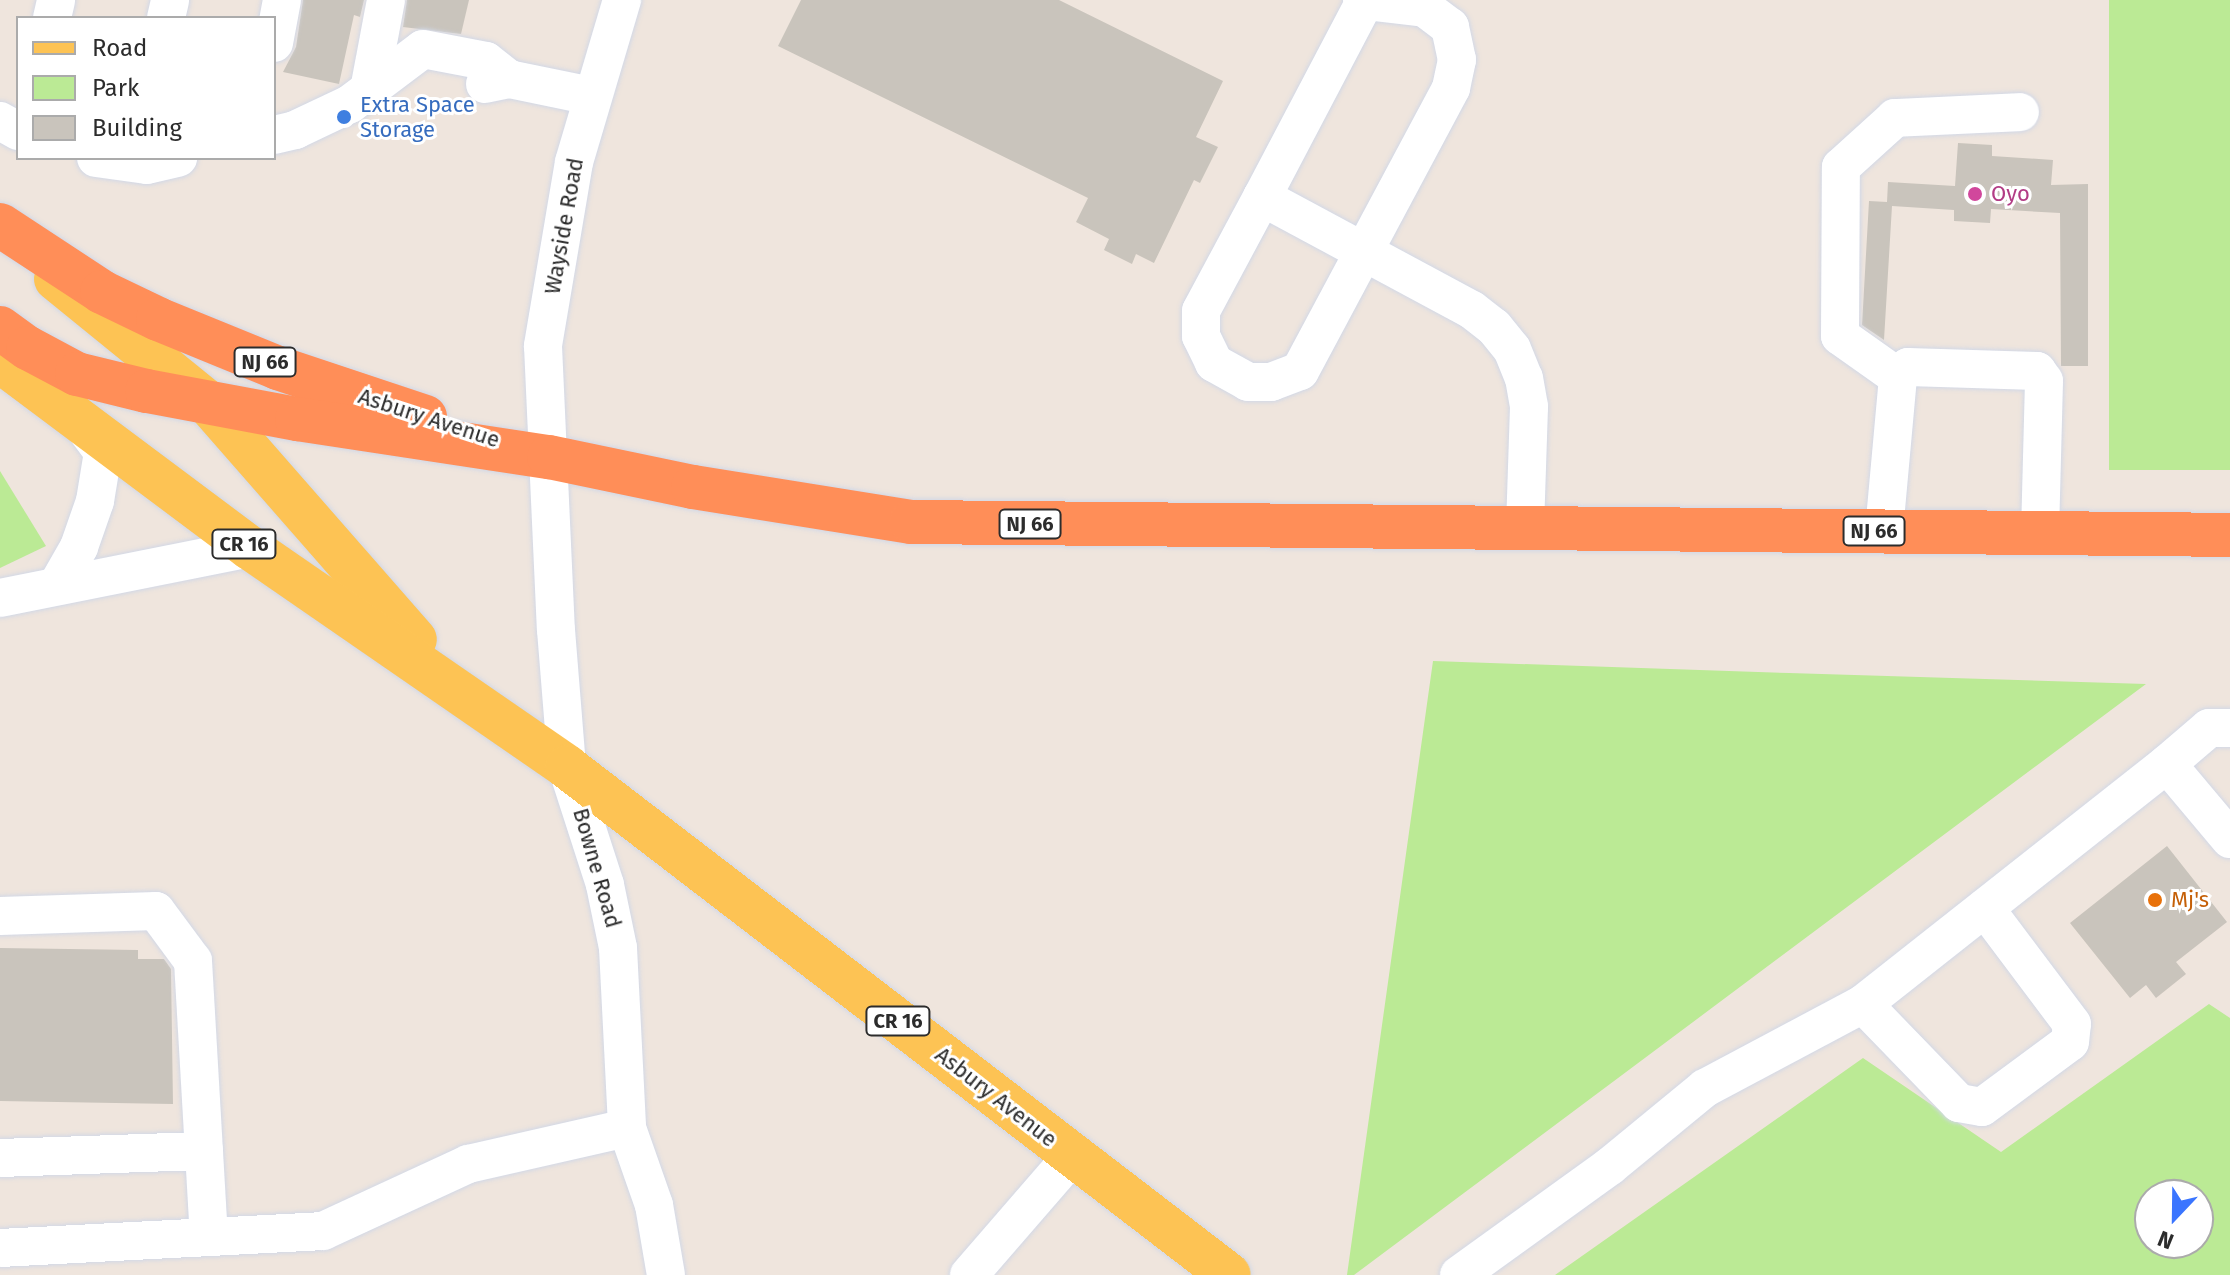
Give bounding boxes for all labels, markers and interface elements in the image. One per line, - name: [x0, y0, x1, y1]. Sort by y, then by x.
- legend: [16, 16, 276, 160]
- text: Road: [92, 34, 147, 62]
- text: Park: [92, 74, 139, 102]
- place label: Extra Space Storage: [360, 91, 475, 142]
- marker: Extra Space Storage: [335, 108, 353, 126]
- text: Building: [92, 114, 182, 142]
- street label: Wayside Road: [539, 156, 589, 296]
- place label: Oyo: [1991, 181, 2030, 207]
- marker: Oyo: [1966, 185, 1984, 203]
- road number: NJ 66: [233, 346, 297, 378]
- street label: Asbury Avenue: [355, 383, 503, 453]
- road number: NJ 66: [998, 508, 1062, 540]
- road number: NJ 66: [1842, 515, 1906, 547]
- road number: CR 16: [210, 528, 278, 560]
- street label: Bowne Road: [567, 805, 627, 931]
- place label: Mj's: [2171, 887, 2209, 913]
- marker: Mj's: [2146, 891, 2164, 909]
- road number: CR 16: [864, 1005, 932, 1037]
- street label: Asbury Avenue: [930, 1041, 1062, 1153]
- north arrow: [2134, 1179, 2214, 1259]
- text: N: [2154, 1225, 2177, 1255]

